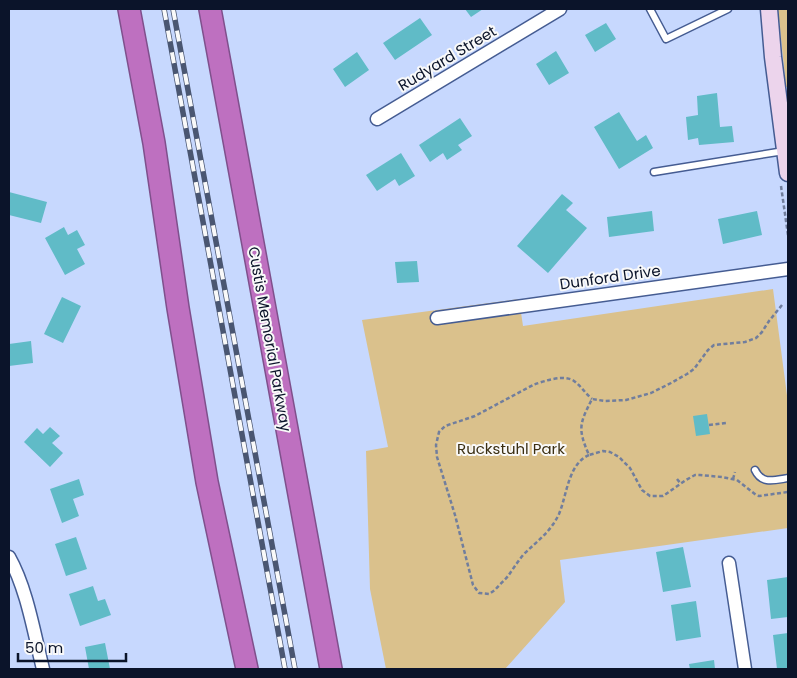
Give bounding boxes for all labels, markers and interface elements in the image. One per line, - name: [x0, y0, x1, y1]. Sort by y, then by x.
- street label: Rudyard Street: [394, 20, 500, 96]
- street label: Custis Memorial Parkway: [243, 245, 297, 434]
- street label: Dunford Drive: [558, 260, 662, 294]
- park label: Ruckstuhl Park: [457, 438, 565, 459]
- scale bar: [18, 630, 125, 662]
- text: 50 m: [25, 637, 63, 658]

